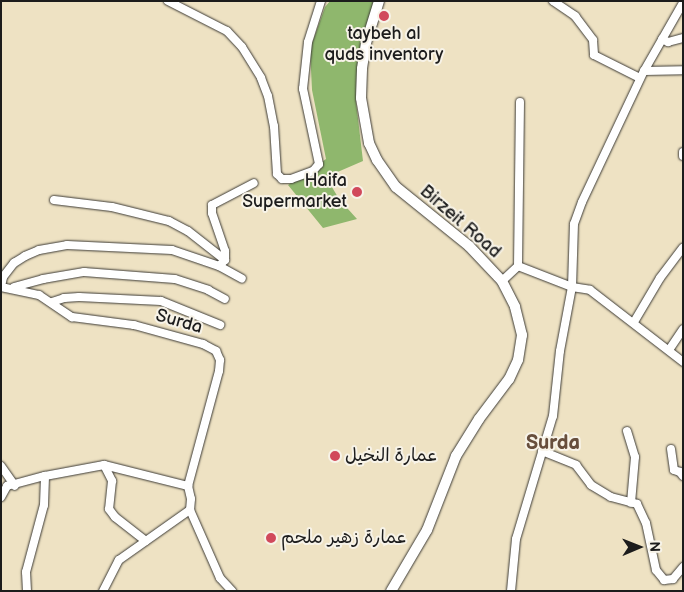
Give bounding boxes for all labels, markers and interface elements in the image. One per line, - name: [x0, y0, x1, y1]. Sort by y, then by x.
- marker: taybeh al quds inventory: [378, 10, 390, 22]
- place label: taybeh al quds inventory: [325, 24, 443, 66]
- place label: Haifa Supermarket: [242, 171, 347, 213]
- street label: Birzeit Road: [415, 181, 505, 263]
- marker: Haifa Supermarket: [351, 186, 363, 198]
- street label: Surda: [153, 305, 205, 339]
- district label: Surda: [526, 431, 580, 455]
- place label: عمارة النخيل: [345, 445, 438, 467]
- marker: عمارة النخيل: [329, 450, 341, 462]
- north arrow: [614, 522, 664, 572]
- place label: عمارة زهير ملحم: [281, 527, 407, 549]
- marker: عمارة زهير ملحم: [265, 532, 277, 544]
- text: N: [646, 541, 663, 552]

